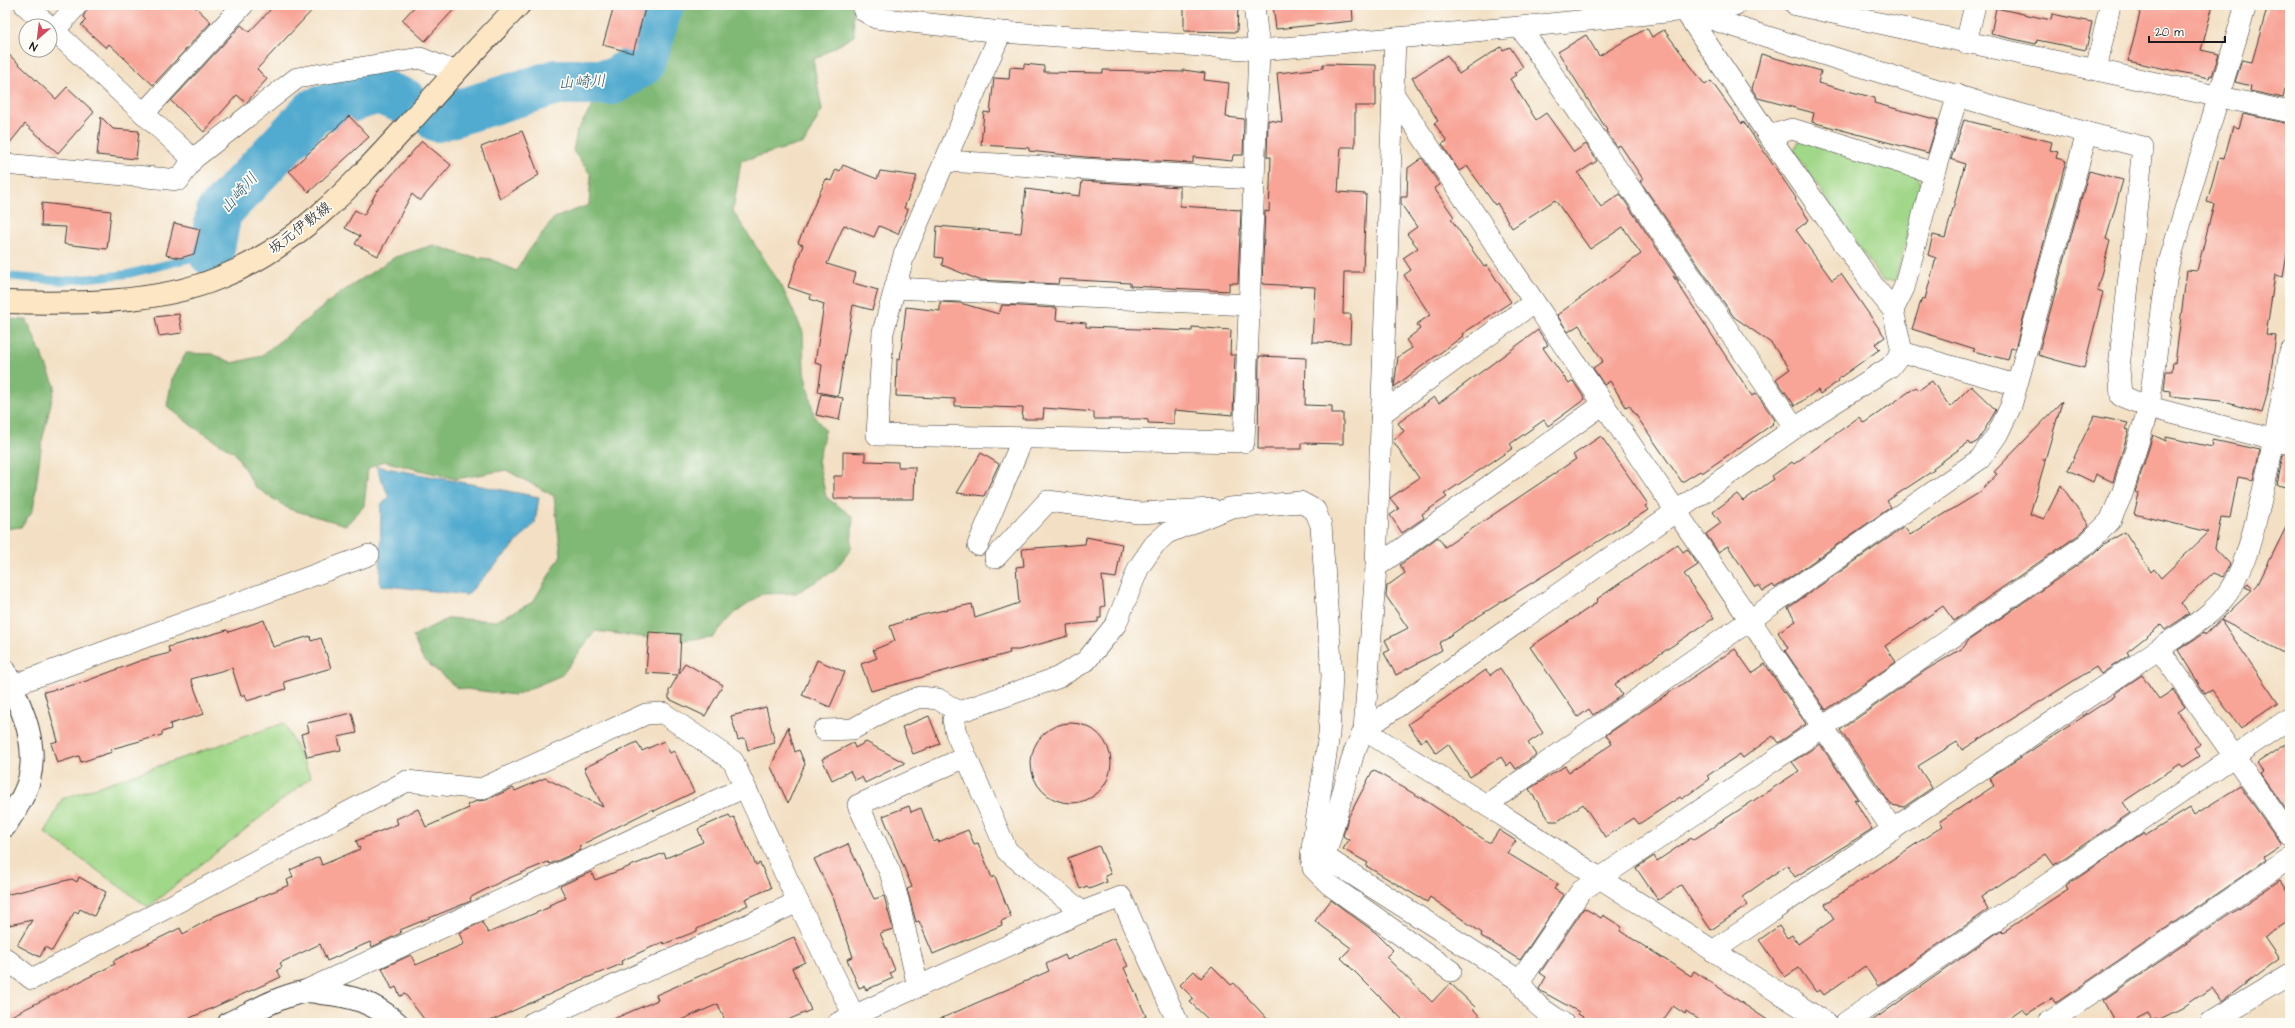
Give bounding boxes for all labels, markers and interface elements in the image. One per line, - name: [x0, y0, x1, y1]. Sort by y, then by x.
- north arrow: [18, 18, 58, 58]
- scale bar: [2149, 18, 2225, 44]
- text: 20 m: [2155, 24, 2184, 41]
- text: N: [27, 38, 40, 55]
- water label: 山崎川: [557, 70, 607, 94]
- water label: 山崎川: [215, 168, 263, 218]
- street label: 坂元伊敷線: [264, 197, 336, 259]

